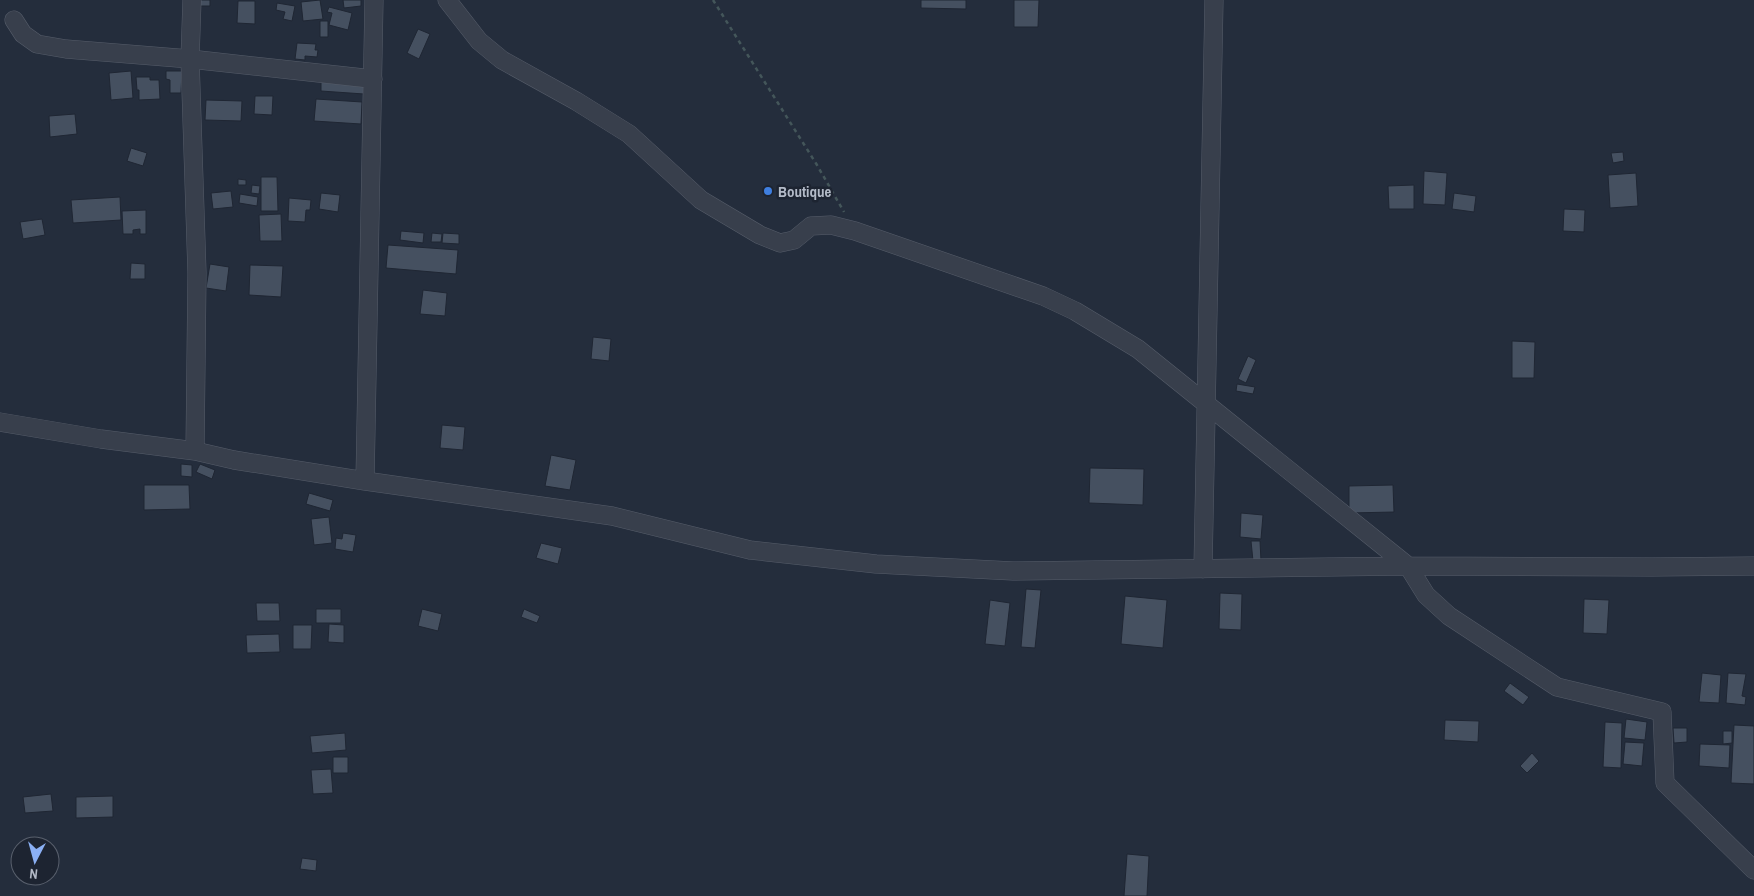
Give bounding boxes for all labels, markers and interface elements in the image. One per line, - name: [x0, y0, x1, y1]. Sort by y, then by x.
- place label: Boutique: [778, 181, 831, 202]
- marker: Boutique: [762, 185, 774, 197]
- north arrow: [10, 836, 60, 886]
- text: N: [29, 865, 39, 883]

